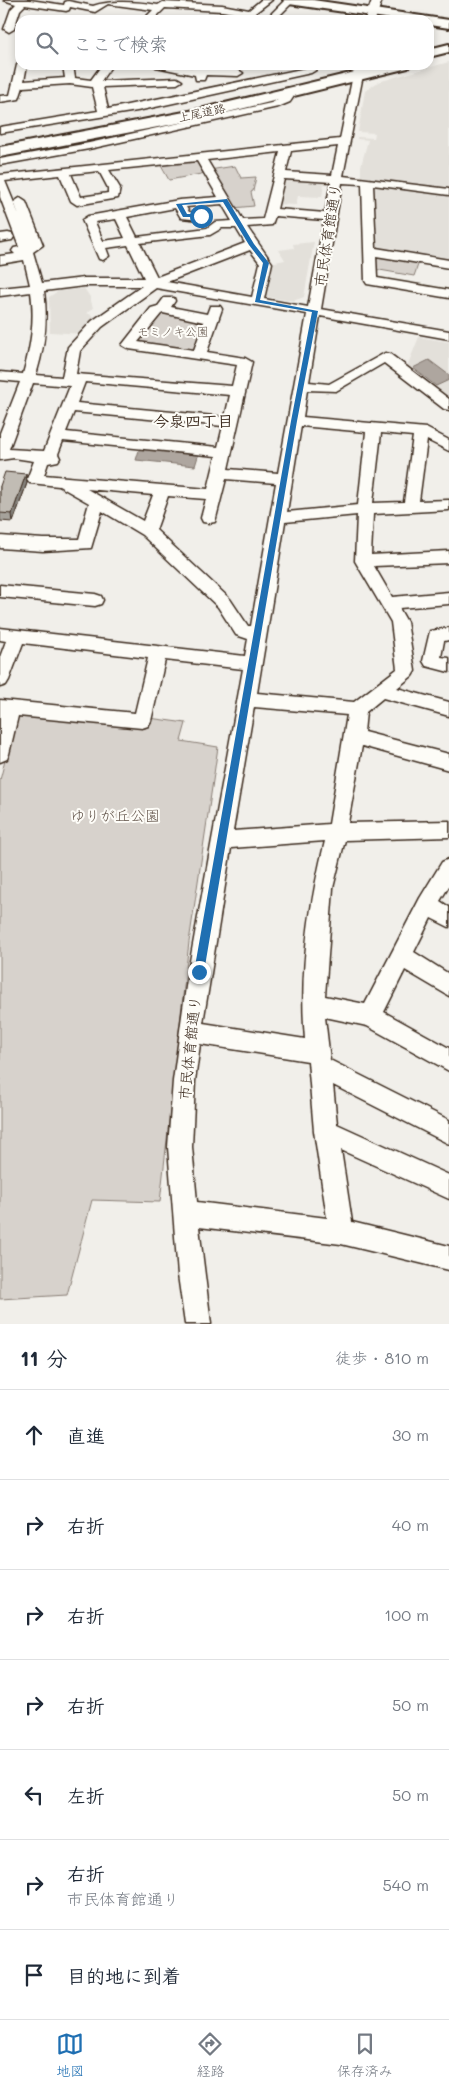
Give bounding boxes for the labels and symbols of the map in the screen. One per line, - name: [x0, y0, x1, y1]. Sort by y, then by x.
- street label: 上尾道路: [177, 99, 227, 125]
- street label: 市民体育館通り: [309, 181, 345, 288]
- route start: [190, 205, 213, 228]
- park label: モミノキ公園: [137, 323, 209, 339]
- district label: 今泉四丁目: [153, 410, 233, 431]
- park label: ゆりが丘公園: [70, 805, 160, 825]
- route end: [188, 961, 211, 984]
- street label: 市民体育館通り: [174, 995, 204, 1101]

